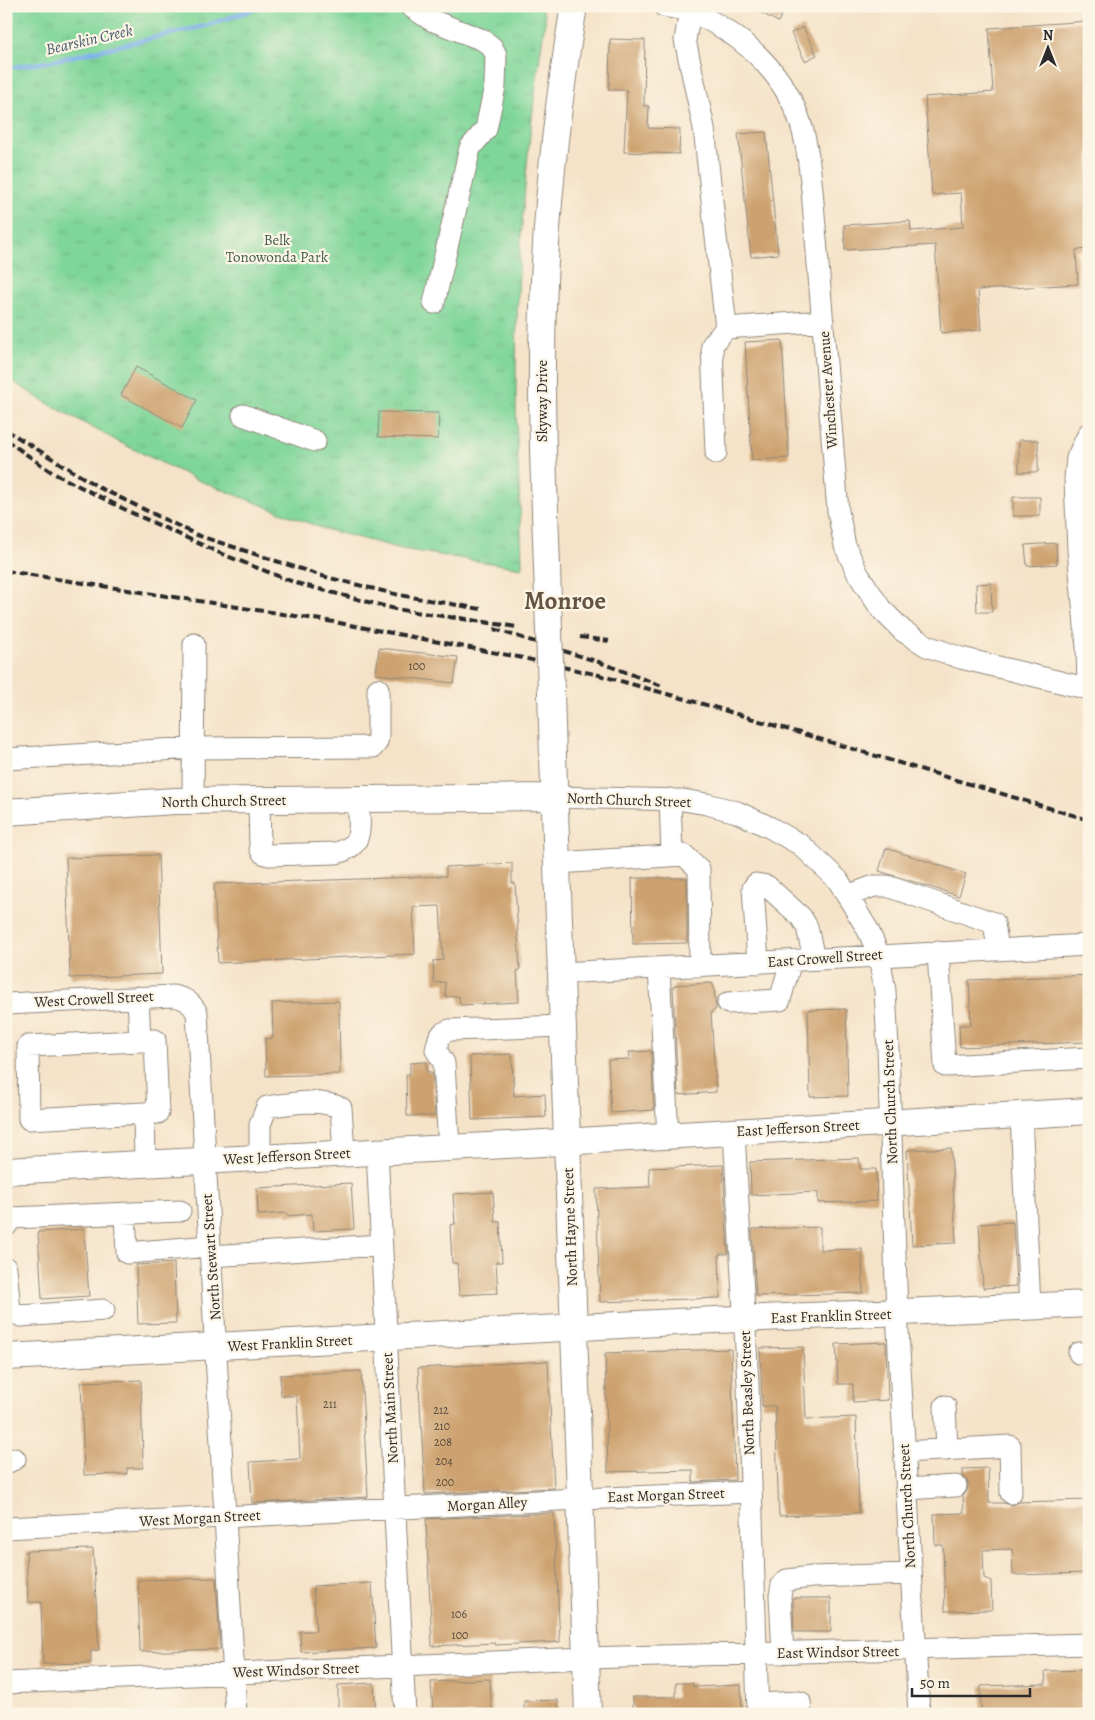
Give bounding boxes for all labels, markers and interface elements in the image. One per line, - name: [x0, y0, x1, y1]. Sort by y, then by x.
- water label: Bearskin Creek: [44, 19, 135, 61]
- north arrow: [1022, 22, 1072, 72]
- text: N: [1043, 26, 1053, 45]
- park label: Belk Tonowonda Park: [226, 230, 329, 267]
- street label: Winchester Avenue: [814, 330, 842, 451]
- street label: Skyway Drive: [532, 360, 552, 442]
- district label: Monroe: [524, 584, 606, 618]
- house number: 100: [409, 658, 425, 674]
- street label: North Church Street: [566, 788, 692, 812]
- street label: North Church Street: [161, 790, 287, 812]
- street label: East Crowell Street: [767, 944, 883, 972]
- street label: West Crowell Street: [33, 986, 154, 1012]
- street label: North Church Street: [878, 1039, 902, 1165]
- street label: East Jefferson Street: [736, 1115, 860, 1141]
- street label: West Jefferson Street: [222, 1143, 351, 1169]
- street label: North Hayne Street: [558, 1167, 582, 1287]
- street label: North Stewart Street: [197, 1193, 225, 1321]
- street label: East Franklin Street: [770, 1304, 892, 1328]
- street label: West Franklin Street: [226, 1330, 353, 1356]
- street label: North Beasley Street: [735, 1330, 759, 1456]
- street label: North Main Street: [377, 1352, 403, 1464]
- house number: 211: [323, 1396, 337, 1412]
- house number: 212: [433, 1402, 449, 1418]
- house number: 210: [434, 1418, 450, 1434]
- house number: 208: [434, 1434, 452, 1450]
- street label: North Church Street: [894, 1443, 920, 1569]
- house number: 204: [435, 1453, 453, 1469]
- house number: 200: [436, 1474, 454, 1490]
- street label: East Morgan Street: [607, 1483, 725, 1507]
- street label: Morgan Alley: [446, 1492, 528, 1516]
- street label: West Morgan Street: [138, 1505, 261, 1531]
- house number: 106: [451, 1606, 467, 1622]
- house number: 100: [452, 1627, 468, 1643]
- street label: East Windsor Street: [777, 1641, 899, 1663]
- street label: West Windsor Street: [231, 1658, 360, 1682]
- scale bar: [912, 1665, 1030, 1697]
- text: 50 m: [920, 1673, 950, 1693]

